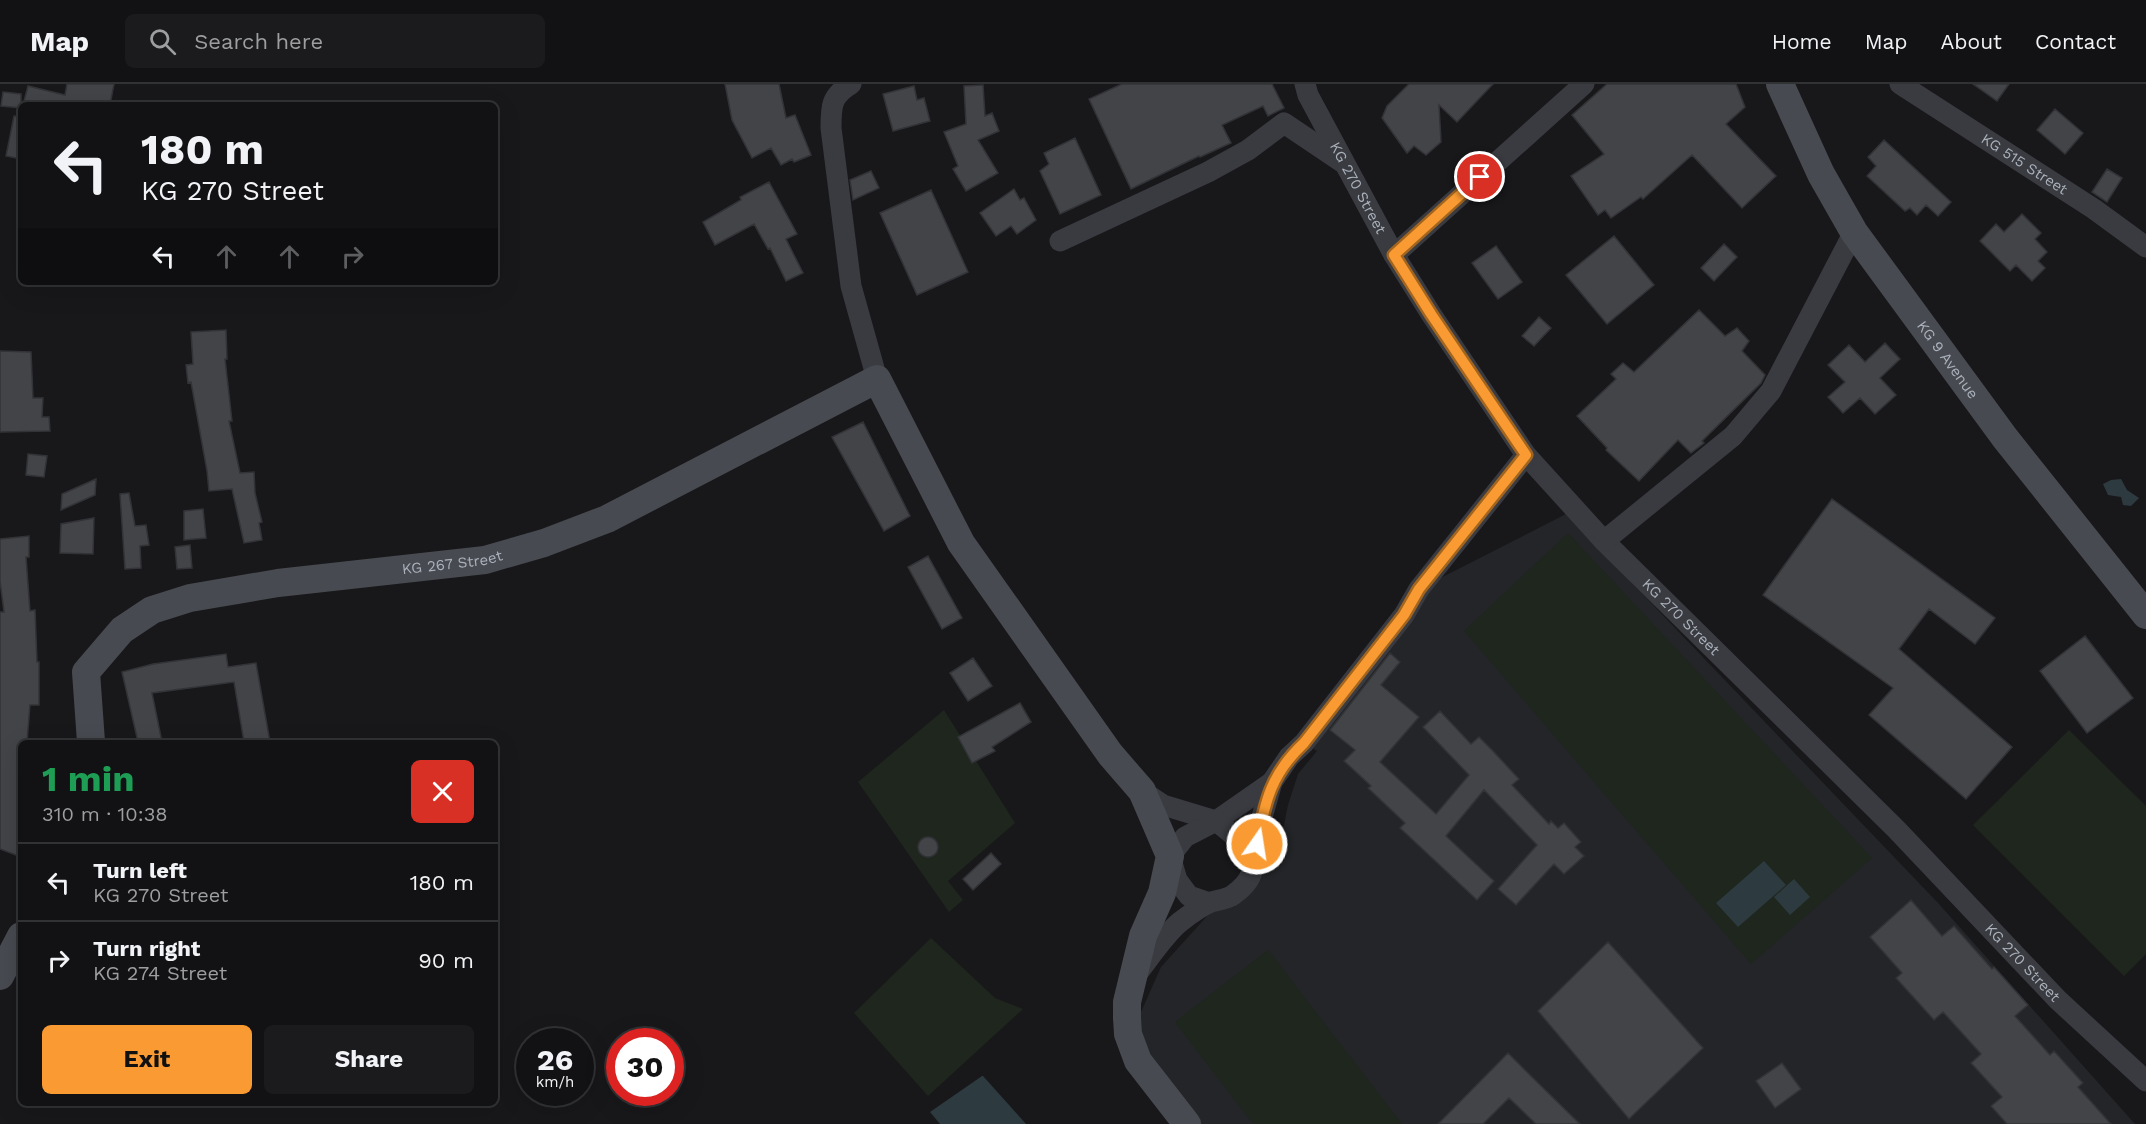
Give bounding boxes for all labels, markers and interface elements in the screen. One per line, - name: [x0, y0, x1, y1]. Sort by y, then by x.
- search box: [125, 14, 545, 68]
- text: Map: [30, 25, 89, 58]
- icon: search: [146, 25, 179, 58]
- text: Search here: [194, 29, 323, 54]
- text: Home: [1772, 29, 1832, 54]
- text: Map: [1865, 29, 1908, 54]
- text: About: [1941, 29, 2002, 54]
- text: Contact: [2035, 29, 2116, 54]
- text: 180 m: [141, 125, 264, 174]
- icon: left: [42, 126, 120, 204]
- street label: KG 515 Street: [1978, 130, 2072, 199]
- street label: KG 270 Street: [1326, 139, 1390, 238]
- pin: [1454, 151, 1505, 202]
- icon: arrive: [1463, 160, 1496, 193]
- text: KG 270 Street: [141, 175, 324, 207]
- icon: left: [147, 240, 180, 273]
- icon: ahead: [210, 240, 243, 273]
- icon: ahead: [273, 240, 306, 273]
- icon: right: [336, 240, 369, 273]
- street label: KG 9 Avenue: [1913, 317, 1982, 402]
- street label: KG 267 Street: [401, 546, 505, 578]
- street label: KG 270 Street: [1639, 575, 1724, 660]
- text: 1 min: [42, 758, 134, 800]
- button: close: [411, 760, 474, 823]
- text: 310 m · 10:38: [42, 802, 168, 826]
- position arrow: [1225, 812, 1289, 876]
- text: Turn left: [93, 858, 187, 883]
- icon: left: [42, 866, 75, 899]
- text: 180 m: [410, 870, 474, 895]
- text: KG 270 Street: [93, 883, 228, 907]
- street label: KG 270 Street: [1981, 920, 2065, 1006]
- text: Turn right: [93, 936, 200, 961]
- icon: right: [42, 944, 75, 977]
- text: 90 m: [418, 948, 474, 973]
- text: KG 274 Street: [93, 961, 227, 985]
- button: Exit: [42, 1025, 252, 1094]
- button: Share: [264, 1025, 474, 1094]
- speed limit sign: 30: [606, 1028, 684, 1106]
- text: 26: [537, 1042, 573, 1077]
- text: km/h: [536, 1073, 574, 1091]

